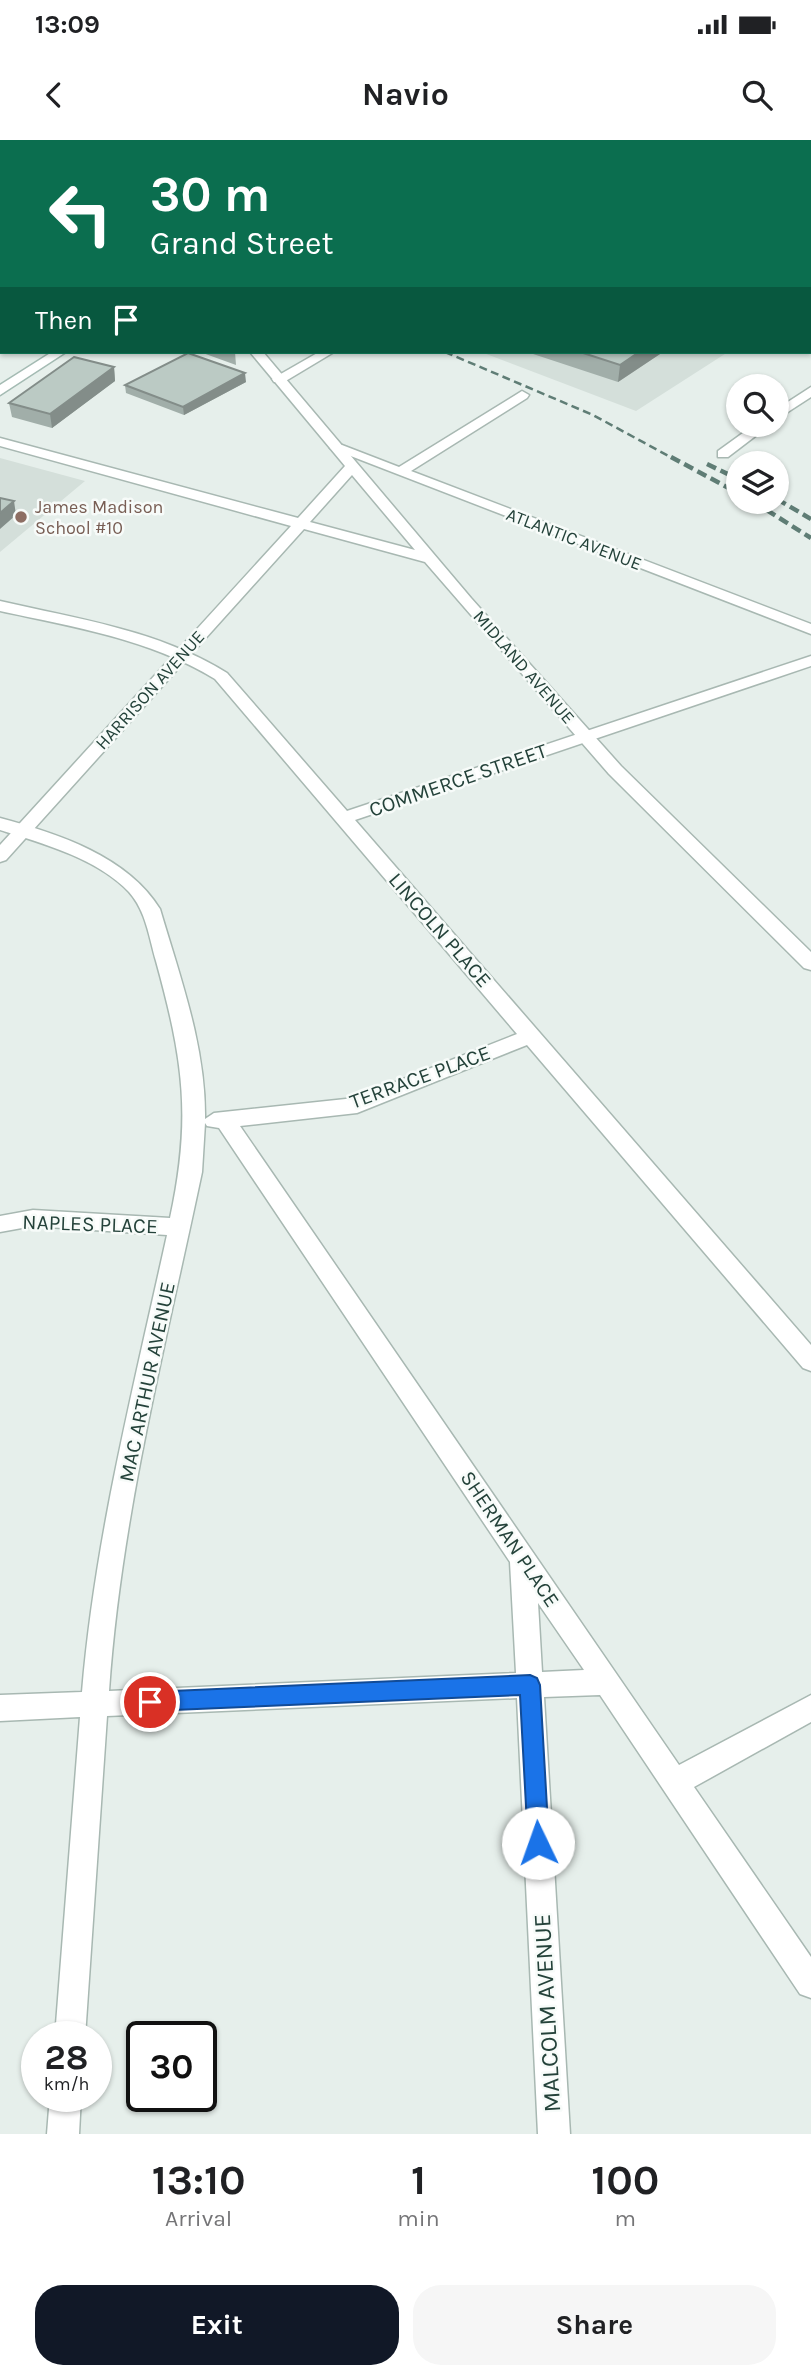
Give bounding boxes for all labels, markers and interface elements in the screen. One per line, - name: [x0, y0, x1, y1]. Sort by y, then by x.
- text: 13:09: [35, 9, 100, 40]
- icon: back: [35, 76, 73, 114]
- text: Navio: [362, 76, 449, 113]
- icon: search: [738, 76, 776, 114]
- text: 30 m: [150, 166, 270, 223]
- icon: left: [35, 168, 126, 259]
- text: Grand Street: [150, 225, 334, 262]
- icon: arrive: [107, 301, 145, 339]
- text: Then: [35, 305, 93, 336]
- map controls: [726, 374, 789, 514]
- button: search: [726, 374, 789, 437]
- button: layers: [726, 451, 789, 514]
- place label: James Madison School #10: [35, 496, 163, 539]
- street label: ATLANTIC AVENUE: [503, 503, 645, 575]
- marker: James Madison School #10: [13, 509, 29, 525]
- street label: MIDLAND AVENUE: [469, 606, 579, 728]
- street label: HARRISON AVENUE: [91, 626, 209, 754]
- street label: COMMERCE STREET: [366, 738, 551, 822]
- street label: LINCOLN PLACE: [384, 868, 496, 992]
- street label: TERRACE PLACE: [346, 1040, 494, 1114]
- street label: NAPLES PLACE: [22, 1210, 158, 1238]
- street label: MAC ARTHUR AVENUE: [114, 1280, 180, 1484]
- street label: SHERMAN PLACE: [456, 1466, 564, 1612]
- pin: [120, 1672, 180, 1732]
- icon: arrive: [131, 1683, 169, 1721]
- position arrow: [501, 1806, 575, 1880]
- street label: MALCOLM AVENUE: [528, 1913, 566, 2113]
- speed limit sign: 30: [126, 2021, 217, 2112]
- text: 28: [45, 2037, 88, 2078]
- text: km/h: [44, 2073, 89, 2095]
- text: 13:10: [152, 2155, 246, 2205]
- text: 1: [411, 2155, 426, 2205]
- text: 100: [591, 2155, 659, 2205]
- text: Arrival: [165, 2205, 232, 2232]
- text: min: [397, 2205, 440, 2232]
- text: m: [614, 2205, 636, 2232]
- button: Exit: [35, 2285, 399, 2365]
- button: Share: [413, 2285, 776, 2365]

